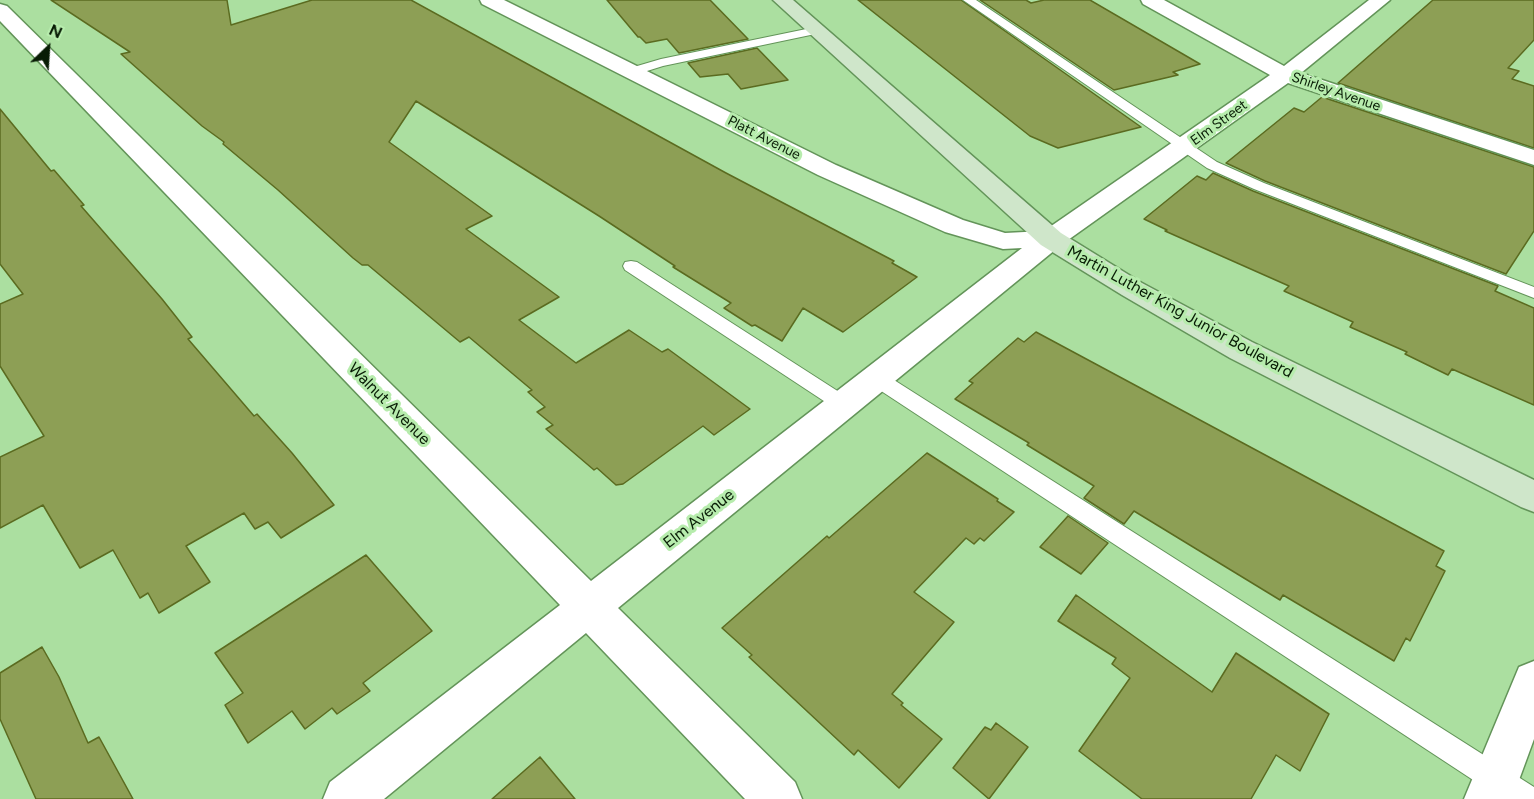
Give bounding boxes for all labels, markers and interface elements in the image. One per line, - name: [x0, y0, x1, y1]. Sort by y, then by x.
- north arrow: [18, 18, 78, 78]
- text: N: [46, 20, 65, 42]
- street label: Shirley Avenue: [1289, 69, 1383, 115]
- street label: Elm Street: [1187, 97, 1251, 149]
- street label: Platt Avenue: [725, 112, 803, 164]
- street label: Martin Luther King Junior Boulevard: [1064, 242, 1296, 382]
- street label: Walnut Avenue: [344, 359, 434, 449]
- street label: Elm Avenue: [660, 485, 738, 553]

